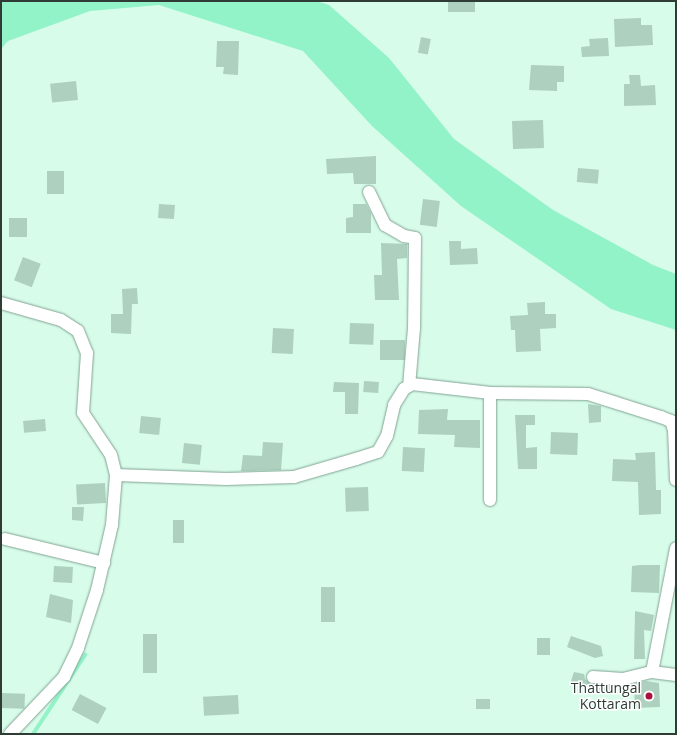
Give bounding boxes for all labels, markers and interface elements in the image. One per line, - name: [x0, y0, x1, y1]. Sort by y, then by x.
- place label: Thattungal Kottaram: [571, 680, 641, 712]
- marker: Thattungal Kottaram: [644, 691, 654, 701]

